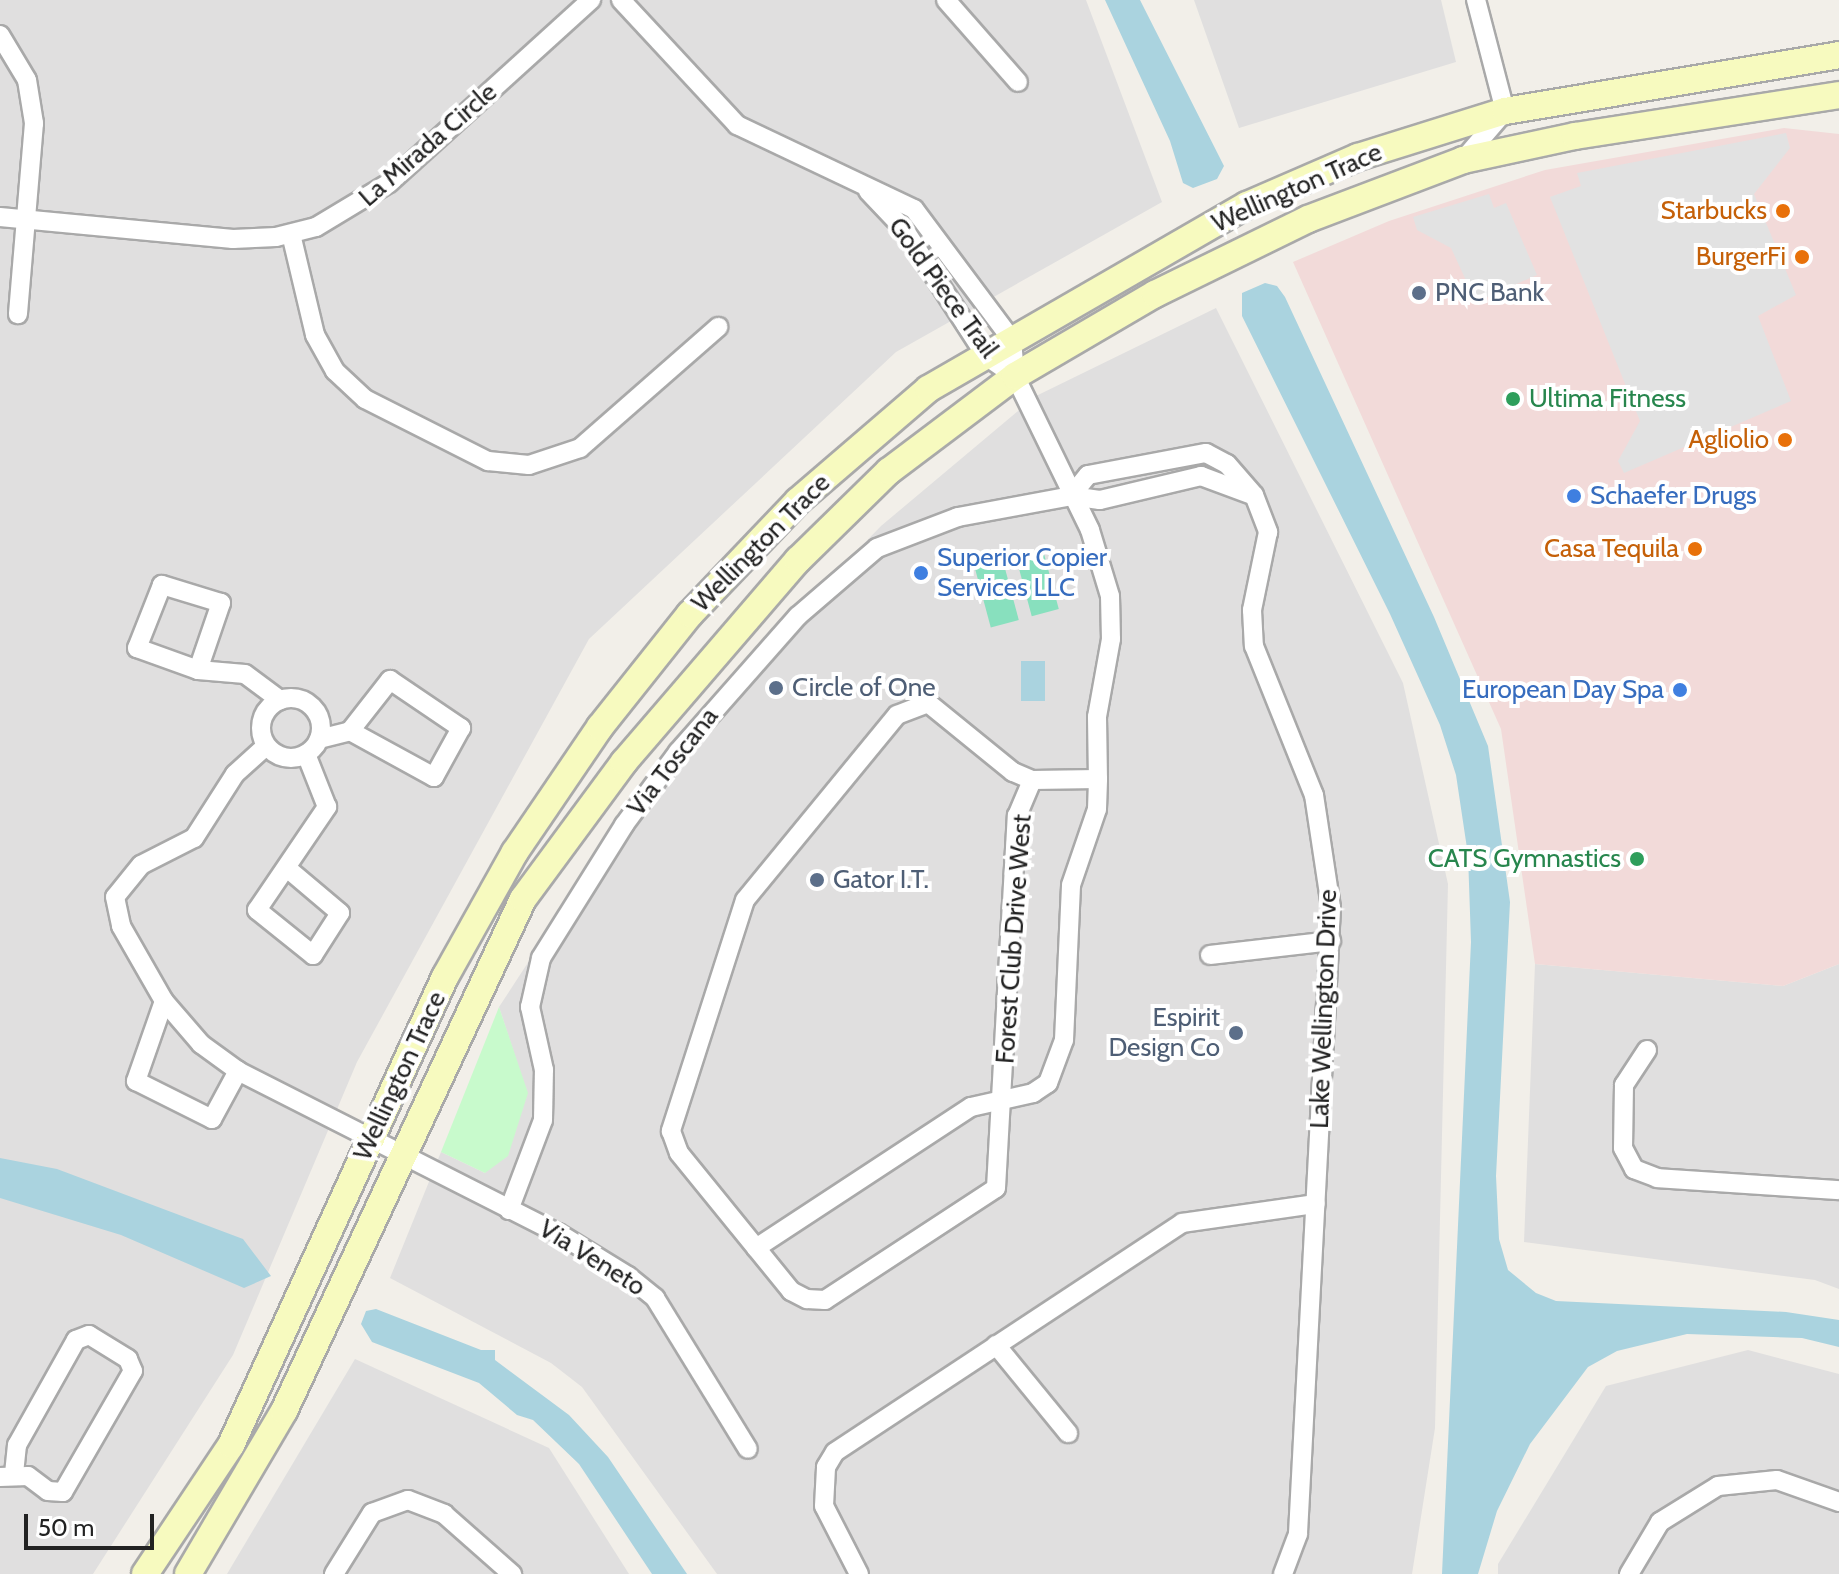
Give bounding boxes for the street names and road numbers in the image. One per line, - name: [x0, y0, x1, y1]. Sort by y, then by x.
- street label: La Mirada Circle: [353, 77, 503, 213]
- street label: Wellington Trace: [1207, 137, 1387, 239]
- street label: Gold Piece Trail: [882, 212, 1004, 364]
- street label: Wellington Trace: [685, 467, 837, 619]
- street label: Via Toscana: [621, 702, 725, 822]
- street label: Forest Club Drive West: [990, 813, 1038, 1065]
- street label: Lake Wellington Drive: [1304, 889, 1344, 1129]
- street label: Wellington Trace: [347, 987, 453, 1165]
- street label: Via Veneto: [533, 1213, 651, 1303]

